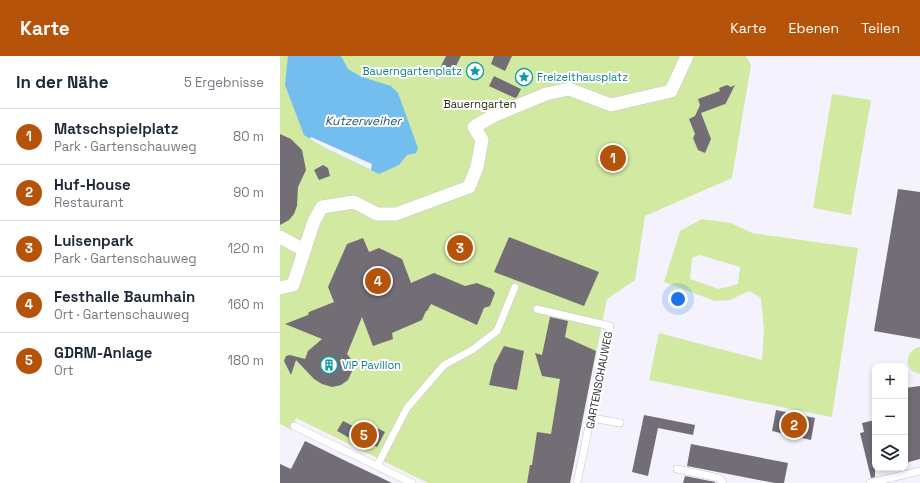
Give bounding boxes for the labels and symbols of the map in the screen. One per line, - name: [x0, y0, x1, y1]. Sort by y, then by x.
- place icon: Bauerngartenplatz: [465, 61, 485, 81]
- place label: Bauerngartenplatz: [362, 64, 462, 78]
- place icon: Freizeithausplatz: [514, 67, 534, 87]
- place label: Freizeithausplatz: [537, 70, 628, 84]
- park label: Bauerngarten: [443, 97, 517, 111]
- water label: Kutzerweiher: [325, 113, 403, 129]
- pin: 1: [600, 143, 626, 173]
- pin: 3: [447, 233, 473, 263]
- pin: 4: [365, 266, 391, 296]
- your location: [668, 289, 688, 309]
- street label: GARTENSCHAUWEG: [583, 330, 615, 430]
- building icon: VIP Pavillon: [319, 355, 339, 375]
- place label: VIP Pavillon: [342, 358, 401, 372]
- pin: 2: [781, 410, 807, 440]
- pin: 5: [351, 420, 377, 450]

